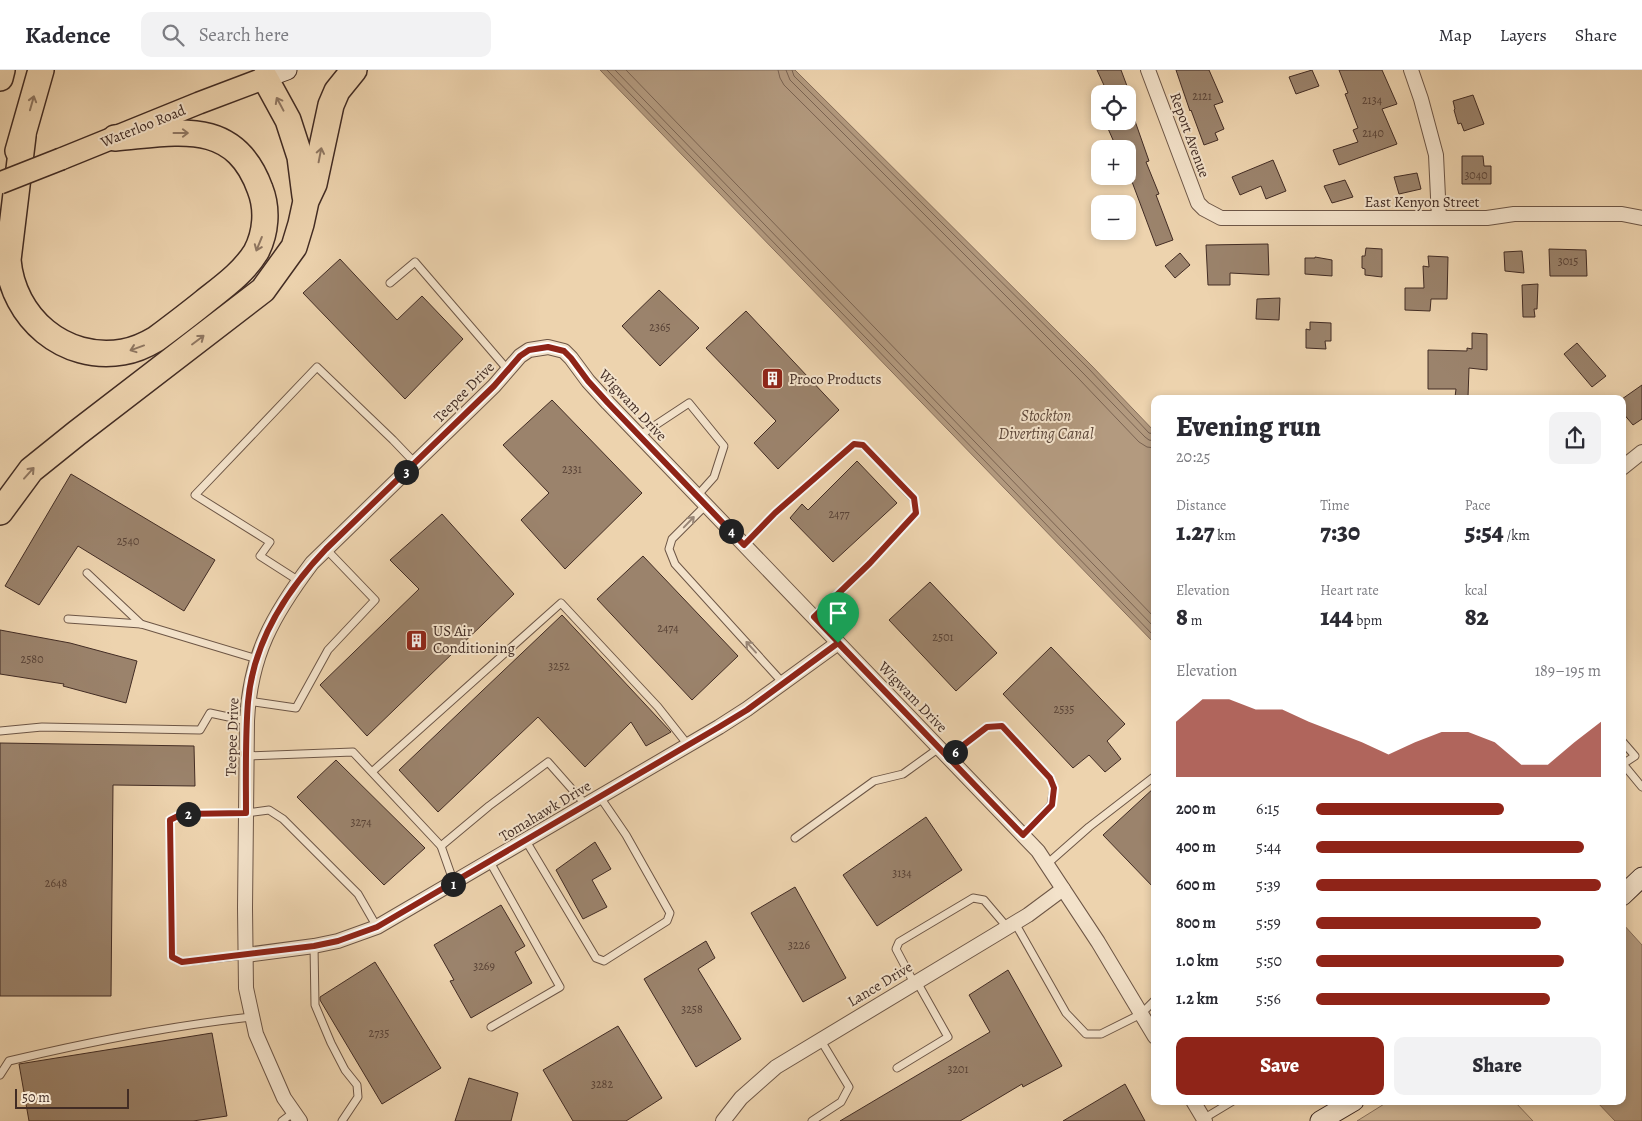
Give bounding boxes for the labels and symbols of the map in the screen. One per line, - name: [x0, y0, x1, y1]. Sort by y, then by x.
- house number: 2121: [1192, 88, 1212, 104]
- street label: Report Avenue: [1165, 90, 1215, 181]
- house number: 2134: [1362, 92, 1383, 108]
- one-way arrow: [27, 95, 37, 111]
- one-way arrow: [275, 97, 284, 112]
- street label: Waterloo Road: [97, 100, 189, 153]
- house number: 2140: [1362, 125, 1384, 141]
- one-way arrow: [172, 128, 189, 138]
- one-way arrow: [316, 148, 326, 164]
- house number: 3040: [1464, 167, 1488, 183]
- street label: East Kenyon Street: [1364, 192, 1480, 212]
- one-way arrow: [253, 236, 263, 251]
- house number: 3015: [1558, 253, 1578, 269]
- house number: 2365: [649, 319, 671, 335]
- one-way arrow: [191, 335, 204, 346]
- one-way arrow: [130, 344, 145, 353]
- street label: Teepee Drive: [429, 357, 499, 427]
- street label: Wigwam Drive: [594, 364, 672, 446]
- building icon: Proco Products: [761, 367, 785, 391]
- place label: Proco Products: [789, 369, 881, 389]
- water label: Stockton Diverting Canal: [998, 405, 1094, 445]
- pin: 3: [394, 460, 418, 484]
- house number: 2331: [562, 461, 582, 477]
- one-way arrow: [24, 467, 35, 480]
- house number: 2477: [828, 506, 851, 522]
- one-way arrow: [683, 516, 695, 528]
- pin: 4: [718, 518, 744, 544]
- house number: 2540: [117, 533, 139, 549]
- pin: [817, 592, 859, 643]
- house number: 2474: [657, 620, 679, 636]
- place label: US Air Conditioning: [433, 621, 515, 658]
- building icon: US Air Conditioning: [405, 628, 429, 652]
- house number: 2501: [932, 629, 954, 645]
- one-way arrow: [745, 641, 757, 654]
- house number: 2580: [20, 651, 44, 667]
- street label: Wigwam Drive: [873, 656, 952, 737]
- house number: 3252: [548, 658, 570, 674]
- street label: Teepee Drive: [221, 697, 243, 777]
- house number: 2535: [1053, 701, 1075, 717]
- pin: 6: [942, 740, 968, 764]
- street label: Tomahawk Drive: [495, 776, 595, 846]
- pin: 2: [176, 802, 200, 826]
- house number: 3274: [350, 814, 372, 830]
- house number: 3134: [892, 865, 912, 881]
- pin: 1: [440, 872, 466, 896]
- house number: 2648: [45, 875, 67, 891]
- house number: 3226: [788, 937, 810, 953]
- street label: Lance Drive: [844, 957, 916, 1011]
- house number: 3269: [473, 958, 495, 974]
- house number: 3258: [681, 1001, 703, 1017]
- house number: 2735: [369, 1025, 389, 1041]
- house number: 3201: [947, 1061, 969, 1077]
- house number: 3282: [591, 1076, 613, 1092]
- scale bar: [15, 1086, 129, 1109]

